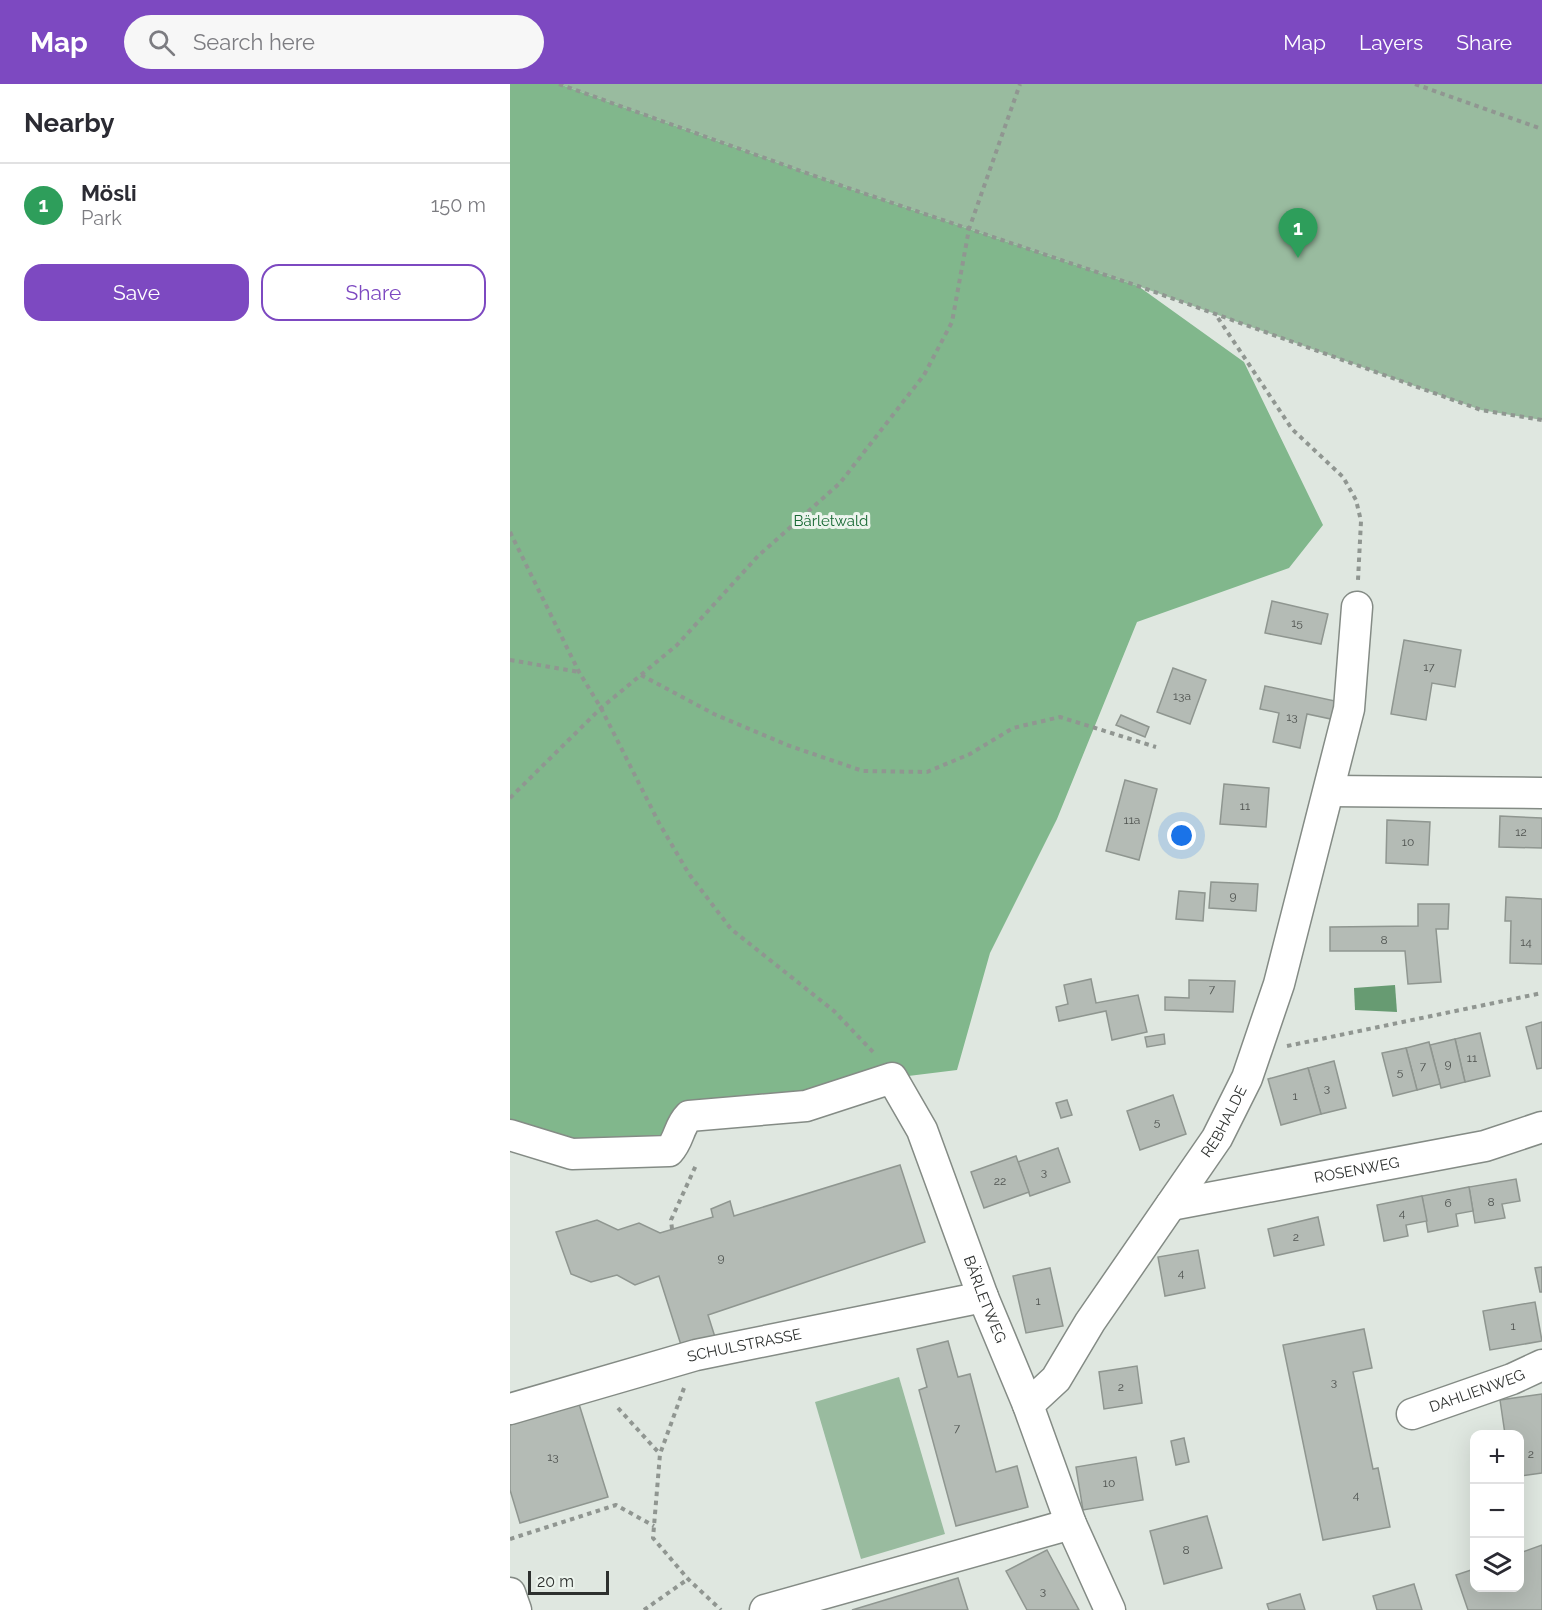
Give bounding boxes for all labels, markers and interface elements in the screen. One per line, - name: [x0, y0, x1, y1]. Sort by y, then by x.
- search box: [124, 15, 544, 69]
- text: Map: [30, 26, 88, 59]
- icon: search: [145, 26, 178, 59]
- text: Search here: [193, 29, 315, 55]
- text: Map: [1283, 30, 1326, 55]
- text: Layers: [1359, 30, 1423, 55]
- text: Share: [1456, 30, 1512, 55]
- text: Nearby: [24, 108, 114, 138]
- text: Mösli: [81, 180, 137, 206]
- text: 1: [39, 193, 48, 217]
- text: 150 m: [431, 193, 486, 217]
- text: Park: [81, 206, 122, 230]
- pin: 1: [1278, 208, 1318, 258]
- button: Save: [24, 264, 249, 321]
- button: Share: [261, 264, 486, 321]
- park label: Bärletwald: [794, 512, 868, 530]
- house number: 15: [1291, 616, 1303, 630]
- house number: 17: [1423, 660, 1435, 674]
- house number: 13a: [1173, 689, 1191, 703]
- house number: 13: [1286, 710, 1298, 724]
- house number: 11: [1240, 799, 1250, 813]
- house number: 11a: [1124, 813, 1140, 827]
- your location: [1167, 821, 1196, 850]
- house number: 12: [1515, 825, 1527, 839]
- house number: 10: [1402, 835, 1414, 849]
- house number: 9: [1229, 889, 1237, 903]
- house number: 8: [1380, 933, 1388, 947]
- house number: 14: [1520, 935, 1532, 949]
- house number: 7: [1209, 982, 1216, 996]
- house number: 11: [1467, 1051, 1477, 1065]
- house number: 9: [1444, 1057, 1452, 1071]
- house number: 7: [1420, 1059, 1427, 1073]
- house number: 5: [1397, 1065, 1404, 1079]
- house number: 3: [1324, 1081, 1330, 1095]
- street label: REBHALDE: [1197, 1083, 1251, 1161]
- house number: 1: [1292, 1089, 1298, 1103]
- house number: 5: [1154, 1115, 1161, 1129]
- street label: ROSENWEG: [1313, 1153, 1401, 1187]
- house number: 3: [1041, 1165, 1047, 1179]
- house number: 22: [994, 1174, 1006, 1188]
- house number: 8: [1487, 1195, 1495, 1209]
- house number: 6: [1444, 1196, 1452, 1210]
- house number: 4: [1399, 1206, 1406, 1220]
- house number: 2: [1293, 1230, 1299, 1244]
- house number: 9: [717, 1251, 725, 1265]
- street label: BÄRLETWEG: [960, 1253, 1010, 1346]
- house number: 4: [1178, 1266, 1185, 1280]
- house number: 1: [1035, 1294, 1041, 1308]
- house number: 1: [1510, 1319, 1516, 1333]
- street label: SCHULSTRASSE: [685, 1325, 803, 1366]
- street label: DAHLIENWEG: [1427, 1365, 1528, 1416]
- house number: 3: [1331, 1375, 1337, 1389]
- house number: 2: [1118, 1380, 1124, 1394]
- house number: 7: [954, 1421, 961, 1435]
- map controls: [1470, 1430, 1524, 1592]
- button: +: [1470, 1430, 1524, 1484]
- house number: 2: [1528, 1447, 1534, 1461]
- house number: 13: [547, 1450, 559, 1464]
- house number: 10: [1103, 1476, 1115, 1490]
- button: −: [1470, 1484, 1524, 1538]
- house number: 4: [1353, 1488, 1360, 1502]
- button: layers: [1470, 1538, 1524, 1592]
- house number: 8: [1182, 1543, 1190, 1557]
- scale bar: [528, 1568, 609, 1596]
- text: 20 m: [537, 1572, 574, 1591]
- house number: 3: [1040, 1584, 1046, 1598]

